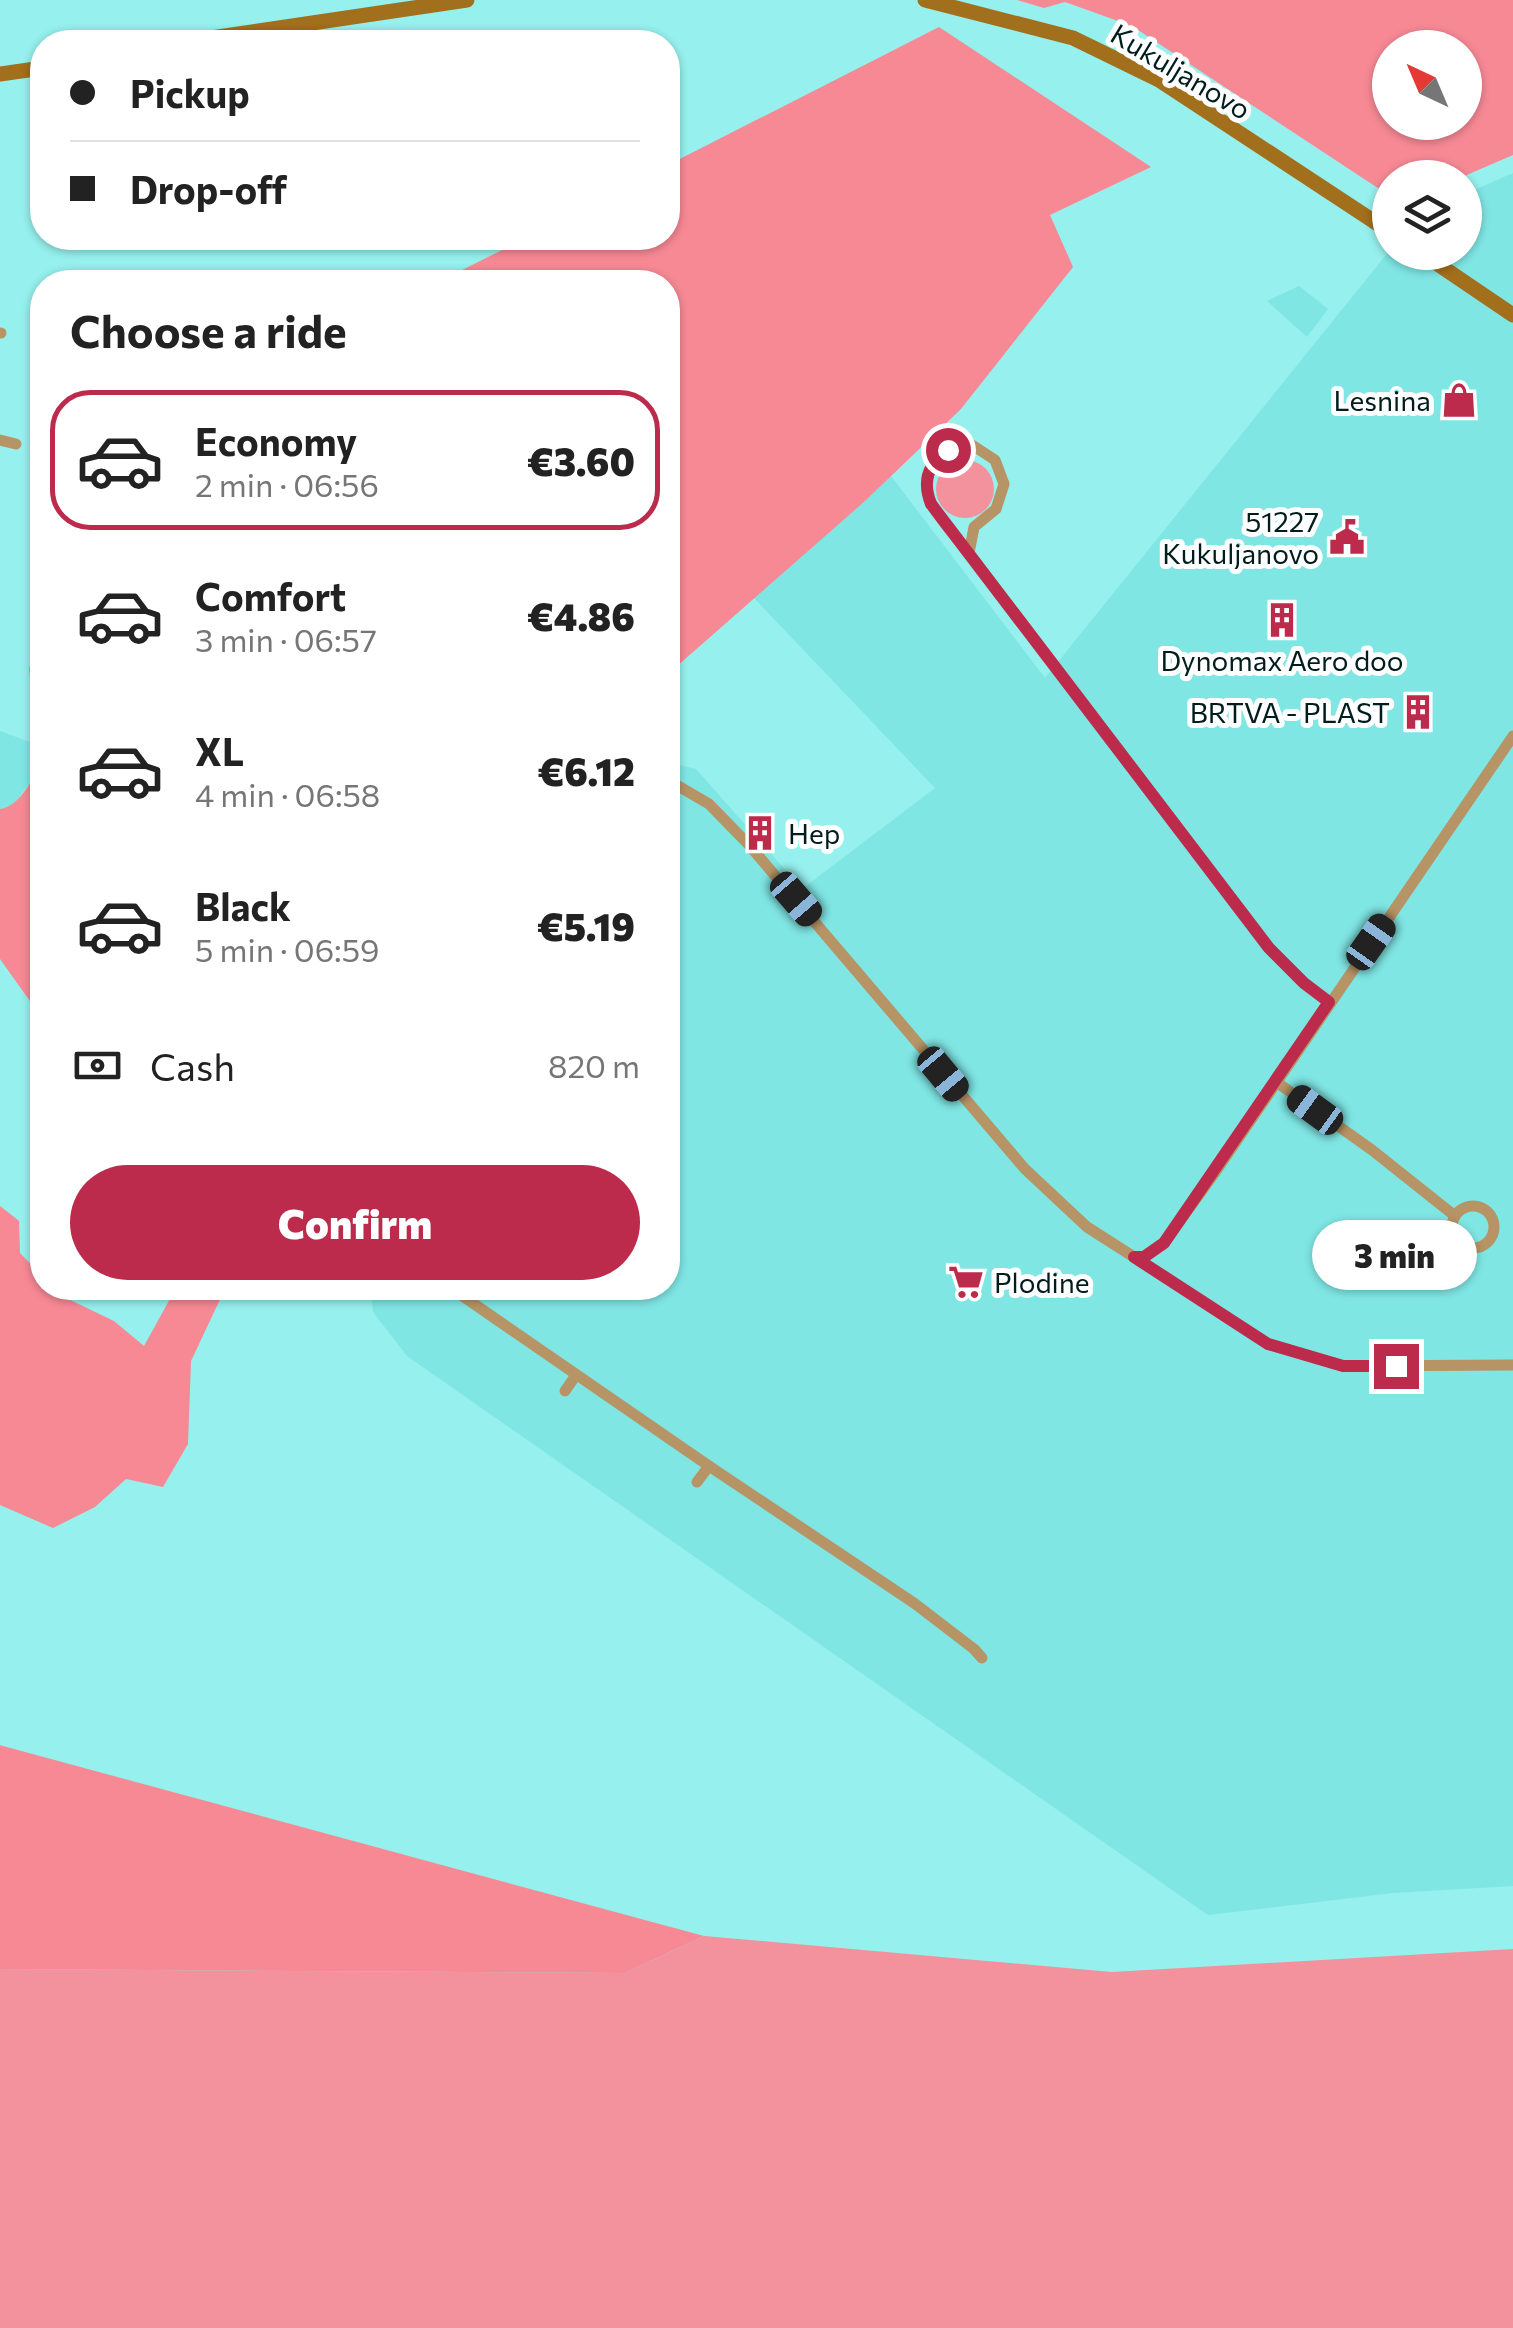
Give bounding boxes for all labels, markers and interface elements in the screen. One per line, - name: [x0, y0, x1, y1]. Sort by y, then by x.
- street label: Kukuljanovo: [1105, 16, 1257, 126]
- north arrow: [1372, 30, 1482, 140]
- map controls: [1372, 30, 1482, 270]
- text: Pickup: [130, 69, 250, 116]
- button: layers: [1372, 160, 1482, 270]
- text: Drop-off: [130, 165, 287, 212]
- text: Choose a ride: [70, 302, 347, 357]
- shop icon: Lesnina: [1440, 381, 1478, 419]
- place label: Lesnina: [1334, 383, 1431, 417]
- icon: car: [75, 415, 165, 505]
- text: Economy: [195, 417, 357, 464]
- route start: [926, 428, 971, 473]
- text: €3.60: [527, 437, 635, 484]
- text: 2 min · 06:56: [195, 464, 379, 504]
- place label: 51227 Kukuljanovo: [1162, 504, 1319, 570]
- public building icon: 51227 Kukuljanovo: [1328, 518, 1366, 556]
- icon: car: [75, 570, 165, 660]
- text: Comfort: [195, 572, 346, 619]
- text: €4.86: [527, 592, 635, 639]
- building icon: Dynomax Aero doo: [1263, 601, 1301, 639]
- text: 3 min · 06:57: [195, 619, 377, 659]
- place label: Dynomax Aero doo: [1160, 643, 1404, 677]
- building icon: BRTVA - PLAST: [1399, 693, 1437, 731]
- place label: BRTVA - PLAST: [1190, 695, 1390, 729]
- icon: car: [75, 725, 165, 815]
- text: XL: [195, 727, 244, 774]
- text: €6.12: [537, 747, 635, 794]
- text: 4 min · 06:58: [195, 774, 380, 814]
- building icon: Hep: [741, 814, 779, 852]
- place label: Hep: [788, 816, 840, 850]
- car: [765, 867, 827, 931]
- icon: car: [75, 880, 165, 970]
- text: Black: [195, 882, 291, 929]
- text: €5.19: [537, 902, 635, 949]
- car: [1342, 909, 1400, 975]
- text: 5 min · 06:59: [195, 929, 379, 969]
- icon: cash: [70, 1038, 125, 1093]
- car: [912, 1041, 974, 1107]
- text: Cash: [150, 1042, 235, 1089]
- text: 820 m: [548, 1045, 640, 1085]
- car: [1282, 1080, 1348, 1140]
- button: Confirm: [70, 1165, 640, 1280]
- callout: 3 min: [1314, 1221, 1478, 1291]
- text: 3 min: [1354, 1235, 1435, 1275]
- supermarket icon: Plodine: [947, 1263, 985, 1301]
- place label: Plodine: [994, 1265, 1090, 1299]
- route end: [1374, 1344, 1419, 1389]

